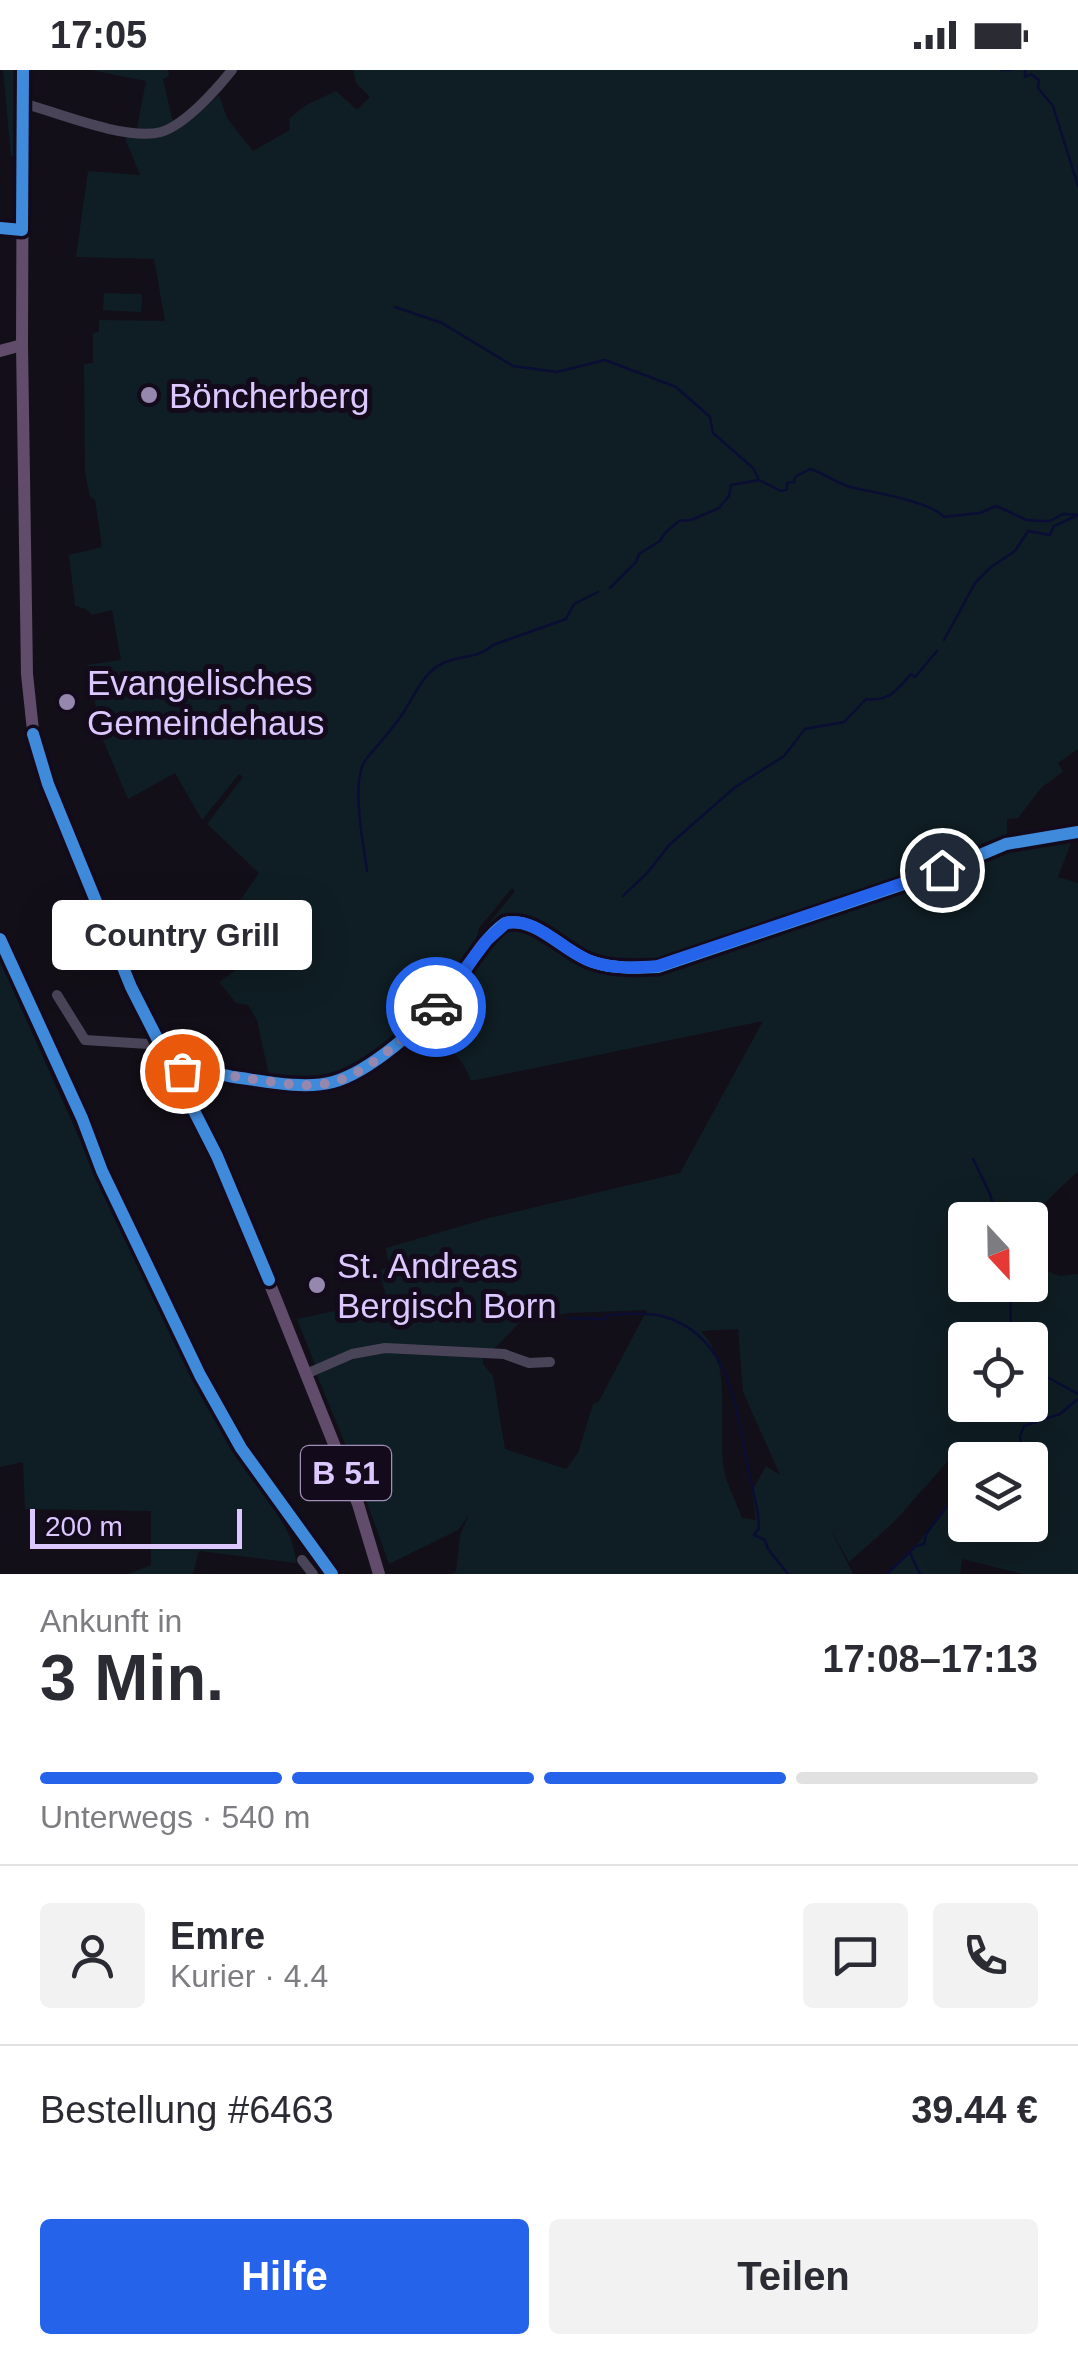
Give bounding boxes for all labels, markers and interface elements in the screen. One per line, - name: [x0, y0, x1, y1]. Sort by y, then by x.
- text: 17:05: [50, 14, 147, 56]
- place label: Böncherberg: [169, 376, 369, 415]
- marker: Böncherberg: [138, 384, 160, 406]
- place label: Evangelisches Gemeindehaus: [87, 663, 324, 742]
- marker: Evangelisches Gemeindehaus: [56, 691, 78, 713]
- pin: [900, 828, 985, 913]
- icon: home: [915, 843, 970, 898]
- callout: Country Grill: [52, 901, 312, 971]
- text: Country Grill: [84, 917, 280, 953]
- courier: [386, 957, 486, 1057]
- icon: car: [409, 980, 464, 1035]
- pin: [140, 1029, 225, 1114]
- icon: bag: [155, 1044, 210, 1099]
- north arrow: [948, 1202, 1048, 1302]
- map controls: [948, 1202, 1048, 1542]
- place label: St. Andreas Bergisch Born: [337, 1246, 557, 1325]
- marker: St. Andreas Bergisch Born: [306, 1274, 328, 1296]
- button: locate: [948, 1322, 1048, 1422]
- button: layers: [948, 1442, 1048, 1542]
- road number: B 51: [301, 1446, 391, 1500]
- scale bar: [30, 1504, 242, 1548]
- text: 200 m: [45, 1511, 123, 1542]
- text: Ankunft in: [40, 1603, 182, 1639]
- text: 17:08–17:13: [822, 1638, 1038, 1680]
- text: 3 Min.: [40, 1641, 224, 1714]
- text: Unterwegs · 540 m: [40, 1799, 310, 1835]
- button: person: [40, 1903, 145, 2008]
- button: chat: [803, 1903, 908, 2008]
- button: phone: [933, 1903, 1038, 2008]
- text: Emre: [170, 1915, 265, 1957]
- text: Kurier · 4.4: [170, 1958, 328, 1994]
- text: Bestellung #6463: [40, 2089, 334, 2131]
- text: 39.44 €: [911, 2089, 1038, 2131]
- button: Hilfe: [40, 2219, 529, 2334]
- button: Teilen: [549, 2219, 1038, 2334]

